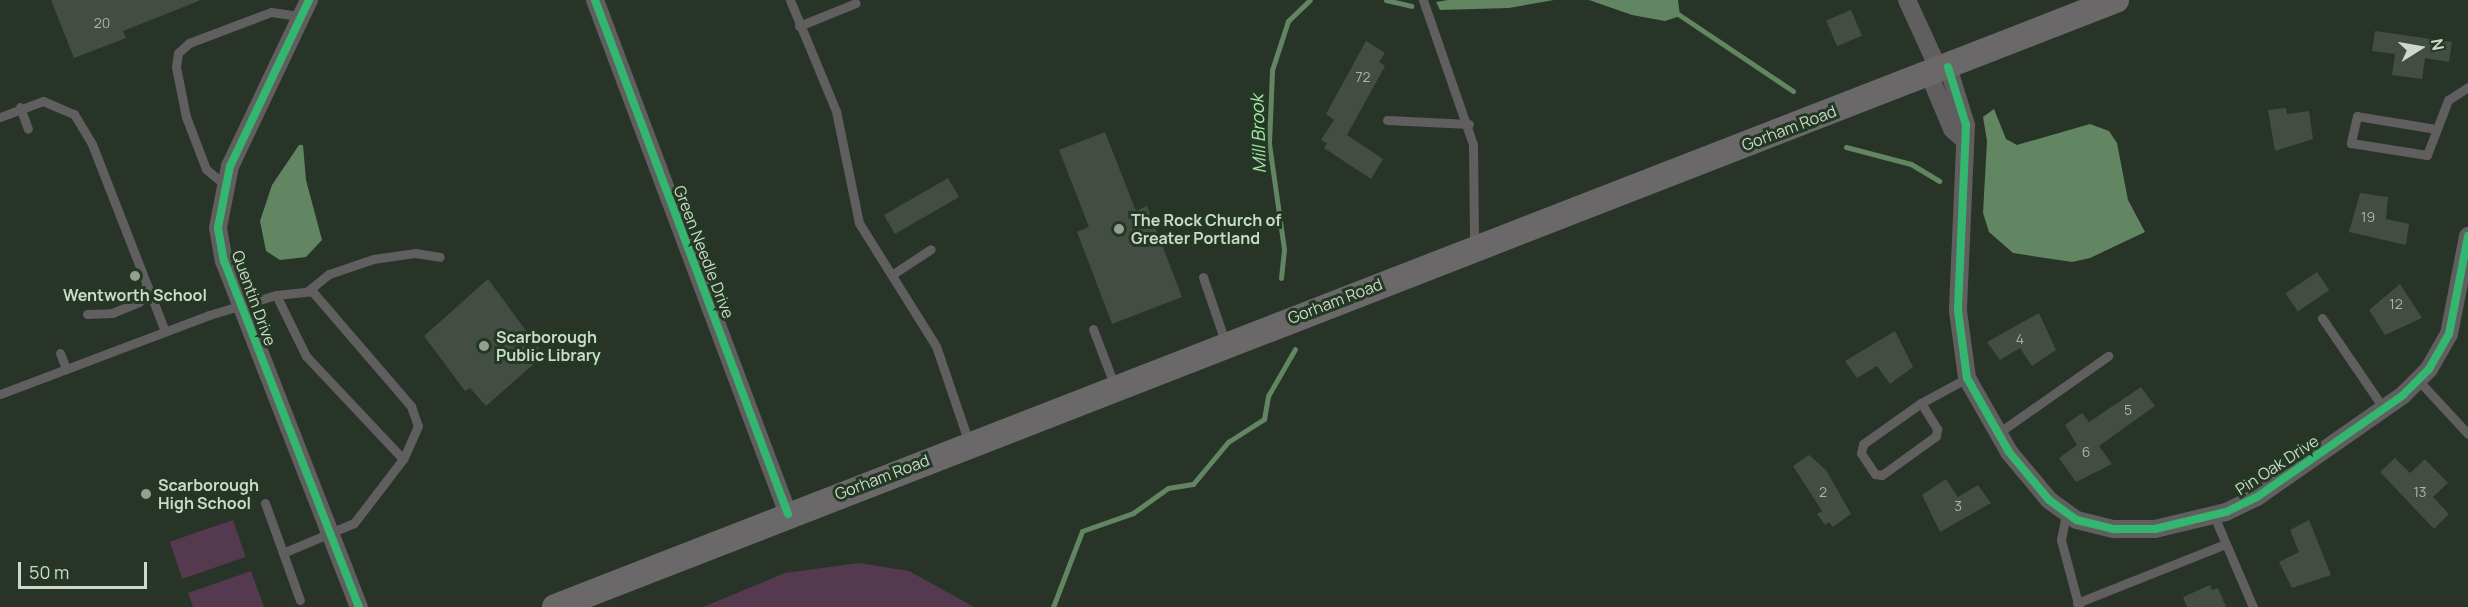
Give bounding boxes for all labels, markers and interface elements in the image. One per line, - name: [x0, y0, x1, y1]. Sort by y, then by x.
- house number: 20: [94, 15, 110, 31]
- north arrow: [2390, 18, 2450, 78]
- text: N: [2426, 37, 2450, 52]
- house number: 72: [1355, 69, 1371, 85]
- water label: Mill Brook: [1246, 94, 1270, 174]
- street label: Gorham Road: [1739, 101, 1839, 155]
- street label: Green Needle Drive: [670, 183, 738, 321]
- house number: 19: [2361, 209, 2375, 225]
- place label: The Rock Church of Greater Portland: [1131, 210, 1281, 248]
- marker: The Rock Church of Greater Portland: [1112, 222, 1126, 236]
- street label: Quentin Drive: [228, 248, 280, 348]
- marker: Wentworth School: [128, 269, 142, 283]
- street label: Gorham Road: [1285, 274, 1385, 328]
- place label: Wentworth School: [63, 285, 207, 305]
- house number: 12: [2389, 296, 2403, 312]
- place label: Scarborough Public Library: [496, 327, 601, 365]
- house number: 4: [2016, 331, 2024, 347]
- marker: Scarborough Public Library: [477, 339, 491, 353]
- house number: 5: [2124, 402, 2132, 418]
- street label: Pin Oak Drive: [2232, 431, 2322, 499]
- house number: 6: [2082, 444, 2090, 460]
- street label: Gorham Road: [832, 450, 932, 504]
- place label: Scarborough High School: [158, 475, 259, 513]
- house number: 2: [1819, 484, 1827, 500]
- house number: 13: [2413, 484, 2427, 500]
- marker: Scarborough High School: [139, 487, 153, 501]
- house number: 3: [1954, 498, 1962, 514]
- scale bar: [21, 550, 150, 588]
- text: 50 m: [29, 560, 69, 584]

